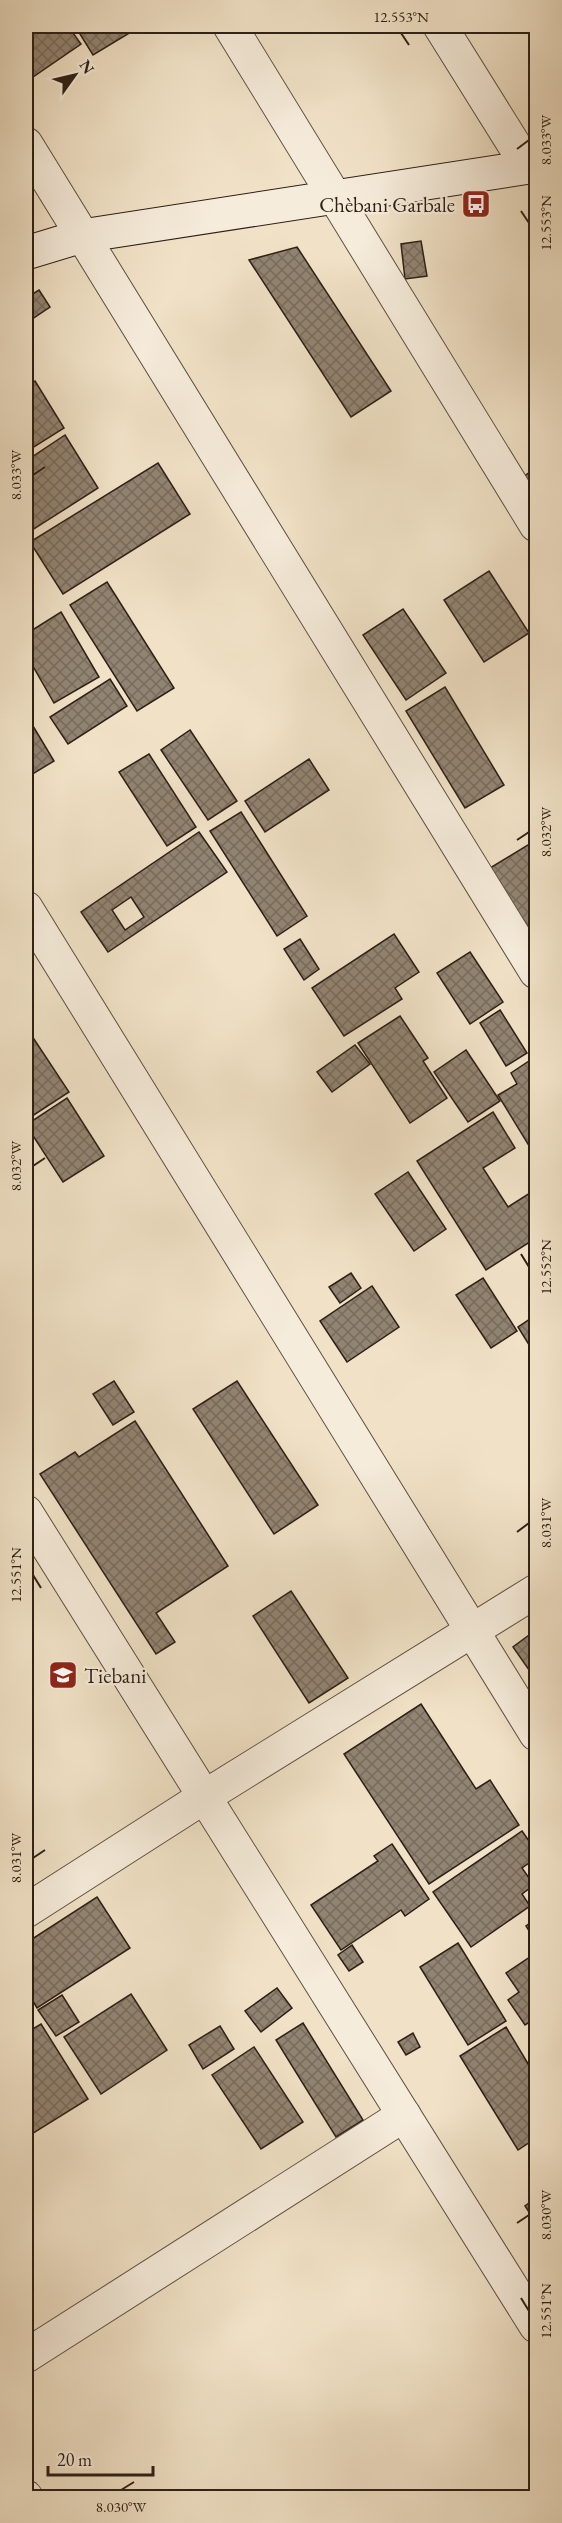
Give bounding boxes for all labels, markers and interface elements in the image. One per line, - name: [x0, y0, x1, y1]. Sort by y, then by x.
- text: 12.553°N: [373, 7, 429, 26]
- north arrow: [45, 45, 105, 105]
- text: N: [75, 56, 99, 78]
- text: 8.033°W: [536, 115, 555, 165]
- bus stop icon: Chèbani Garbale: [460, 188, 492, 220]
- place label: Chèbani Garbale: [319, 191, 455, 218]
- text: 12.553°N: [536, 195, 555, 251]
- text: 8.033°W: [6, 450, 25, 500]
- text: 8.032°W: [536, 807, 555, 857]
- text: 8.032°W: [6, 1141, 25, 1191]
- text: 12.552°N: [536, 1239, 555, 1295]
- text: 8.031°W: [536, 1498, 555, 1548]
- text: 12.551°N: [6, 1547, 25, 1603]
- school or university icon: Tiebani: [47, 1659, 79, 1691]
- place label: Tiebani: [84, 1662, 146, 1689]
- text: 8.031°W: [6, 1833, 25, 1883]
- text: 8.030°W: [536, 2190, 555, 2240]
- text: 12.551°N: [536, 2283, 555, 2339]
- scale bar: [48, 2439, 153, 2477]
- text: 20 m: [57, 2448, 92, 2471]
- text: 8.030°W: [96, 2497, 146, 2516]

